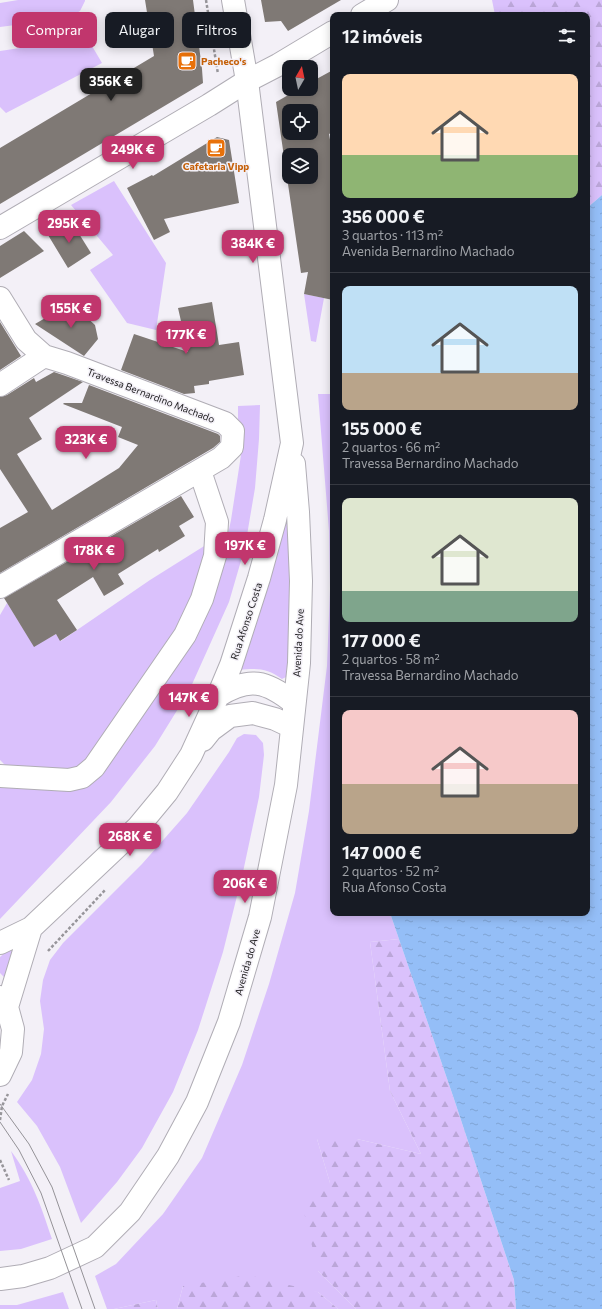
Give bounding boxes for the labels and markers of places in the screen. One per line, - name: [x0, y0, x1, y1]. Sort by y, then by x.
- cafe icon: Pacheco's: [176, 50, 198, 72]
- place label: Pacheco's: [201, 55, 247, 67]
- pin: 356K €: [78, 68, 144, 102]
- pin: 249K €: [100, 136, 166, 170]
- cafe icon: Cafetaria Vipp: [205, 137, 227, 159]
- place label: Cafetaria Vipp: [183, 160, 249, 172]
- pin: 295K €: [36, 210, 102, 244]
- pin: 384K €: [220, 230, 286, 264]
- pin: 155K €: [38, 295, 104, 329]
- pin: 177K €: [153, 321, 219, 355]
- pin: 323K €: [53, 426, 119, 460]
- pin: 197K €: [212, 532, 278, 566]
- pin: 178K €: [61, 537, 127, 571]
- pin: 147K €: [156, 684, 222, 718]
- pin: 268K €: [97, 823, 163, 857]
- pin: 206K €: [212, 870, 278, 904]

